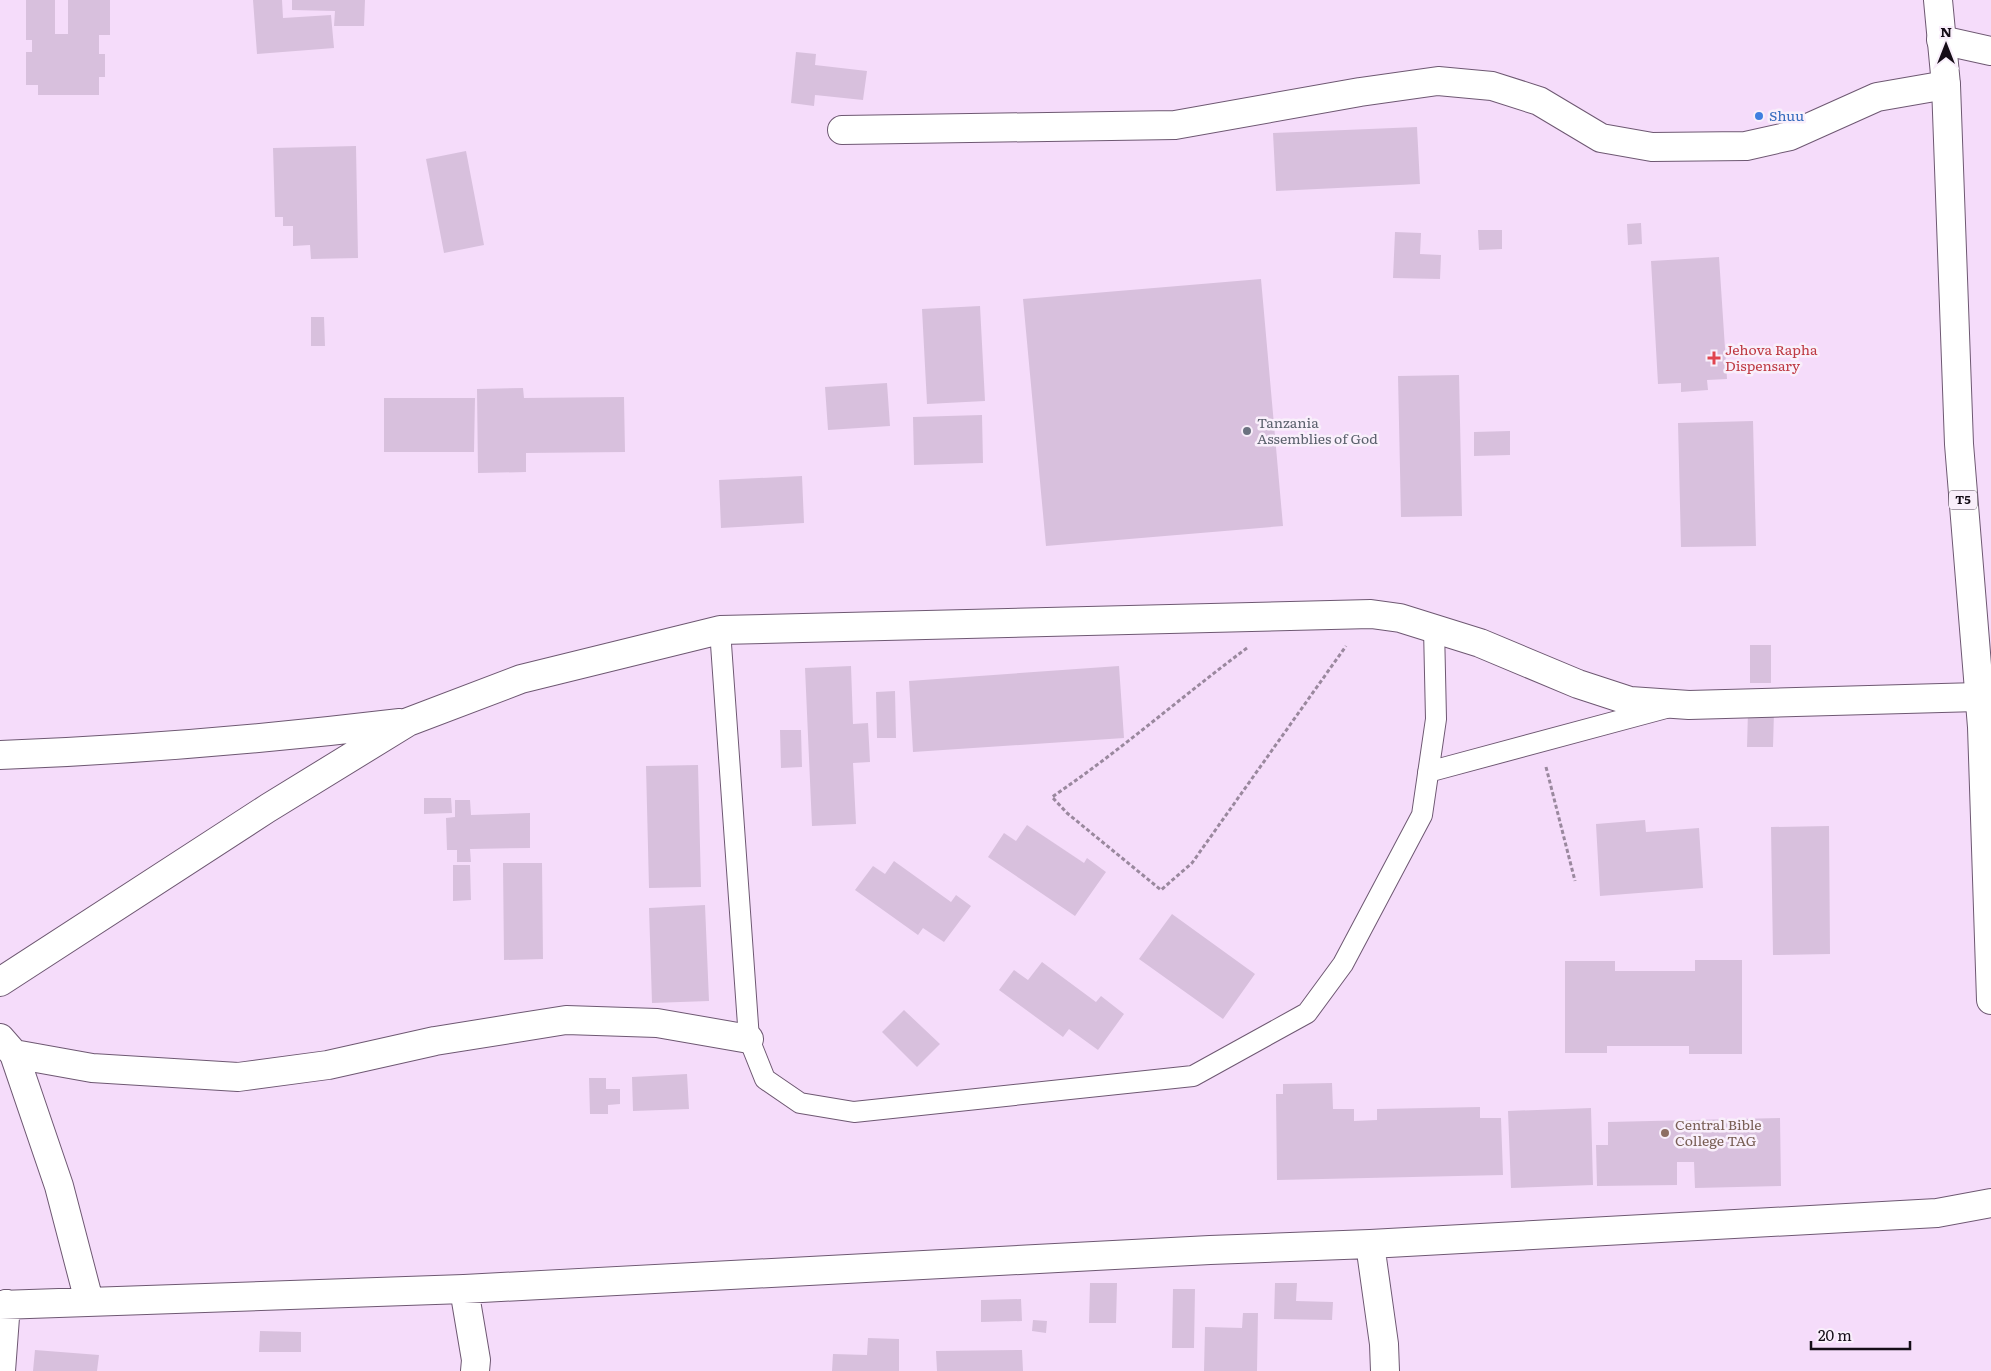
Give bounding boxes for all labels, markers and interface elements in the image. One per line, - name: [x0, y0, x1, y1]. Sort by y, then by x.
- north arrow: [1921, 20, 1971, 70]
- text: N: [1940, 21, 1952, 41]
- place label: Shuu: [1769, 105, 1804, 125]
- marker: Shuu: [1753, 110, 1765, 122]
- place label: Jehova Rapha Dispensary: [1725, 339, 1818, 375]
- marker: Jehova Rapha Dispensary: [1707, 351, 1721, 365]
- place label: Tanzania Assemblies of God: [1257, 412, 1378, 448]
- marker: Tanzania Assemblies of God: [1241, 425, 1253, 437]
- road number: T5: [1949, 490, 1977, 510]
- place label: Central Bible College TAG: [1675, 1114, 1762, 1150]
- marker: Central Bible College TAG: [1659, 1127, 1671, 1139]
- scale bar: [1811, 1318, 1910, 1350]
- text: 20 m: [1818, 1323, 1852, 1346]

